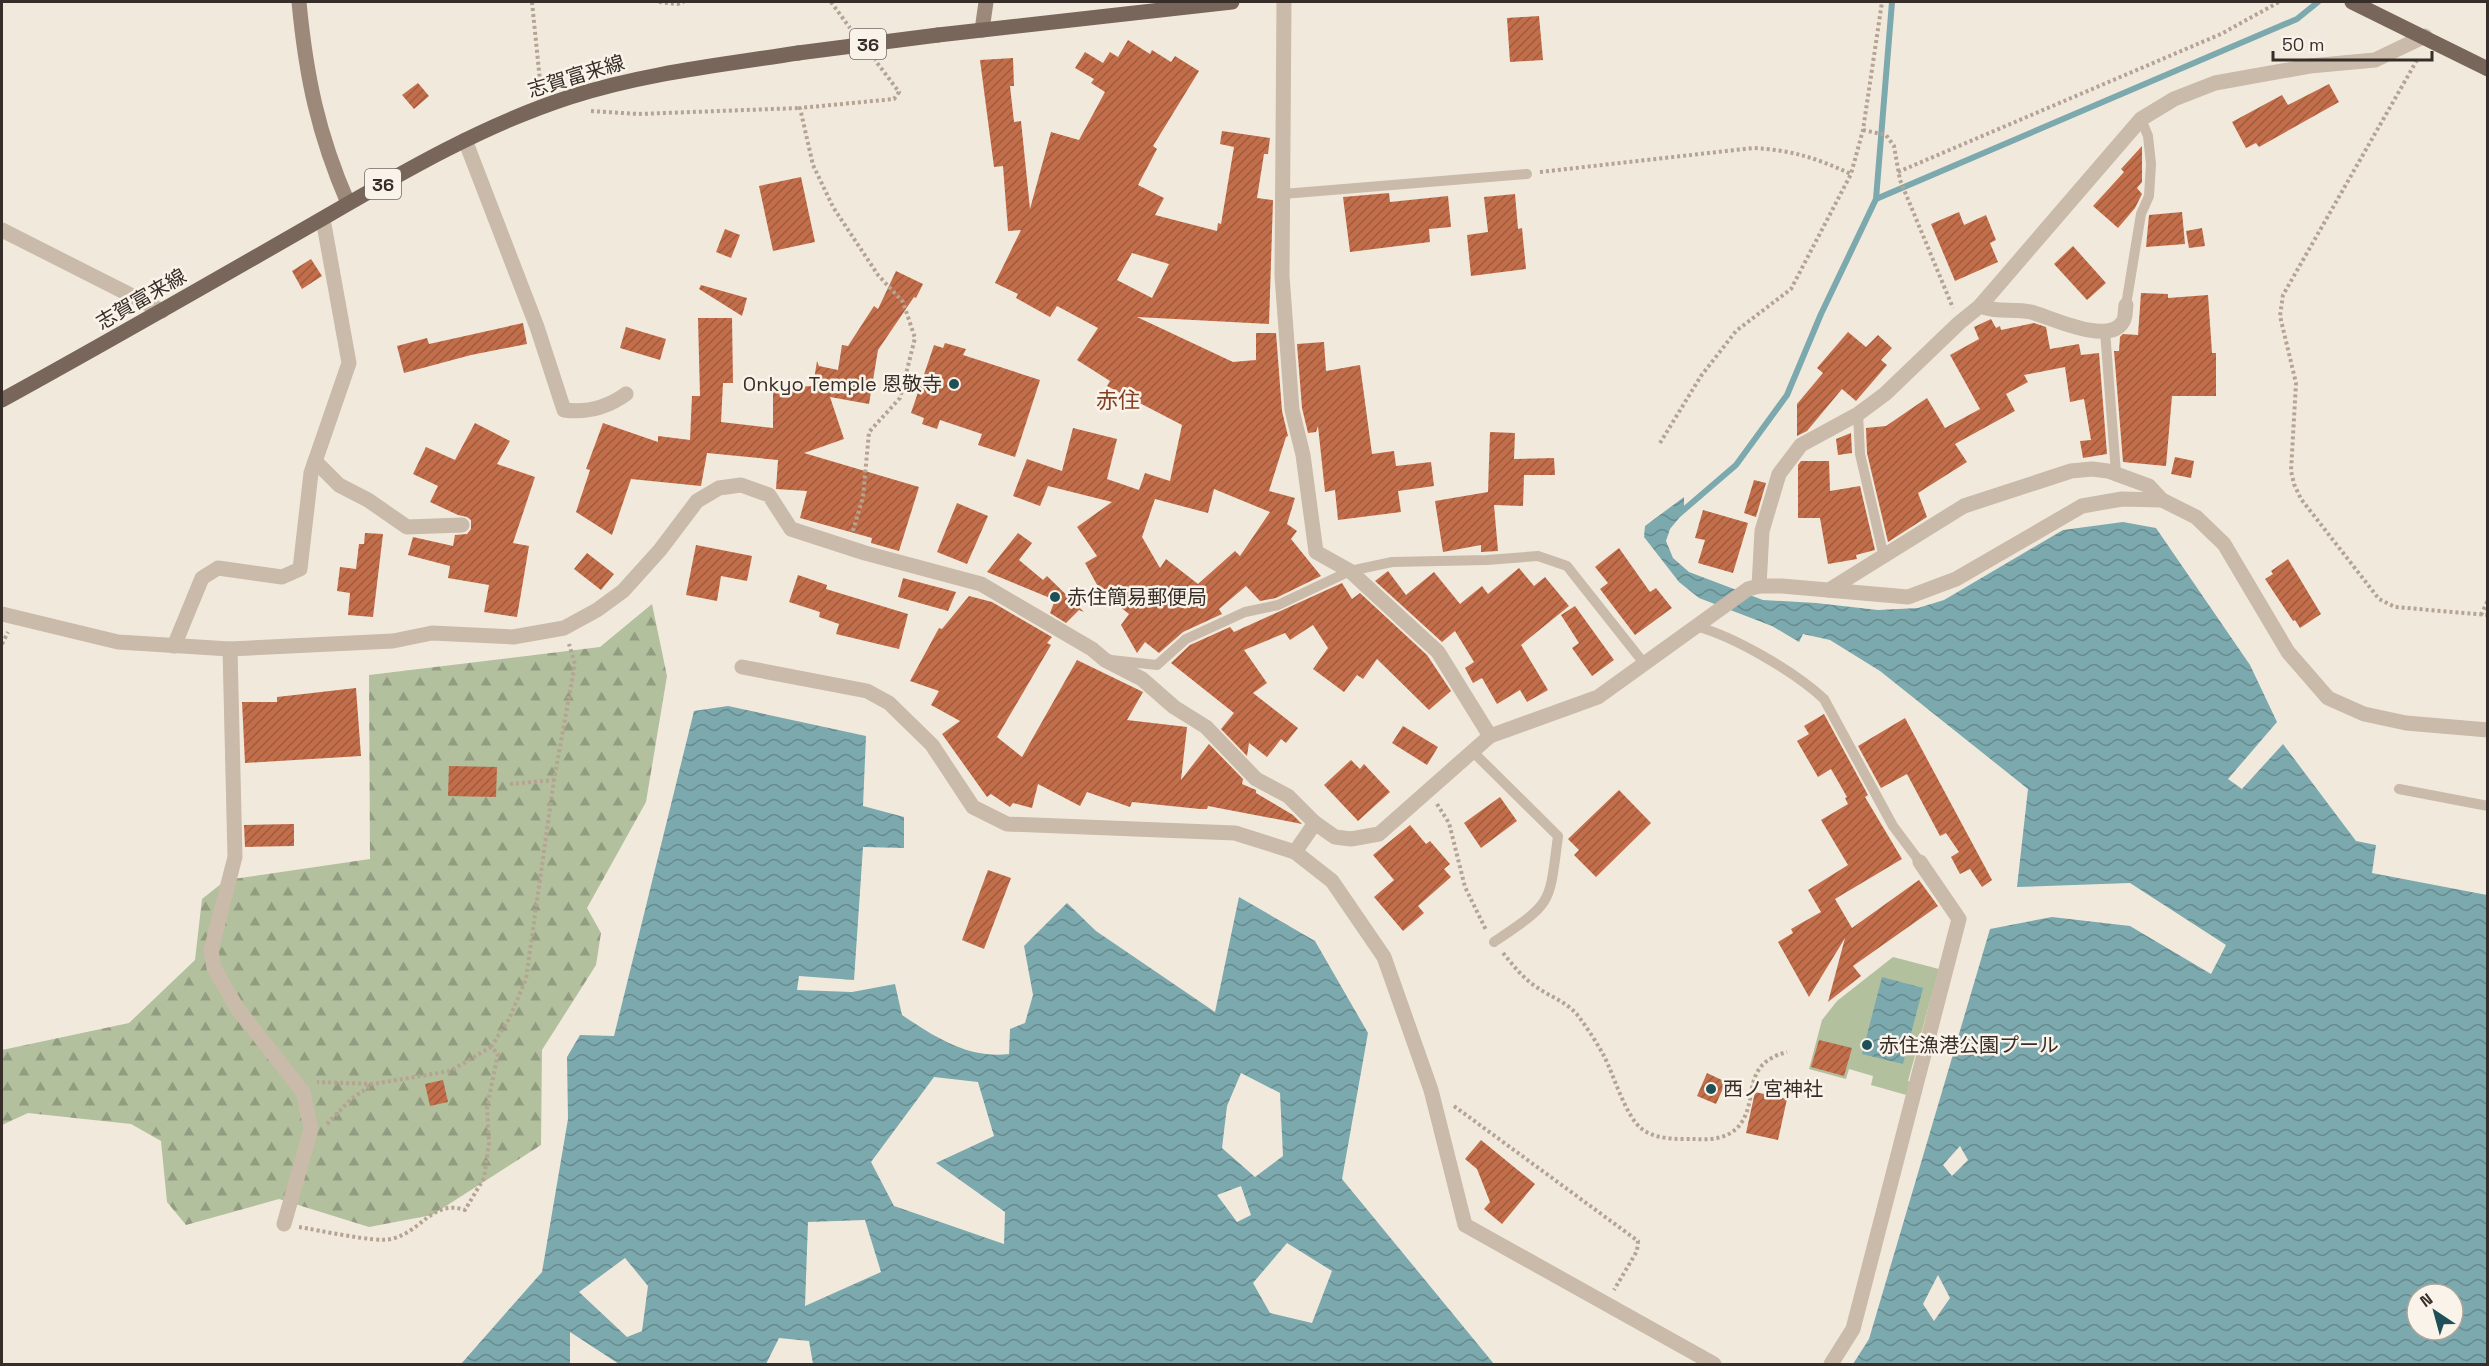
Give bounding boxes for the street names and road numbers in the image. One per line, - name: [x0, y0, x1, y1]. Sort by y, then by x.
- road number: 36: [850, 29, 886, 59]
- street label: 志賀富来線: [524, 49, 628, 103]
- road number: 36: [365, 169, 401, 199]
- street label: 志賀富来線: [91, 263, 191, 335]

